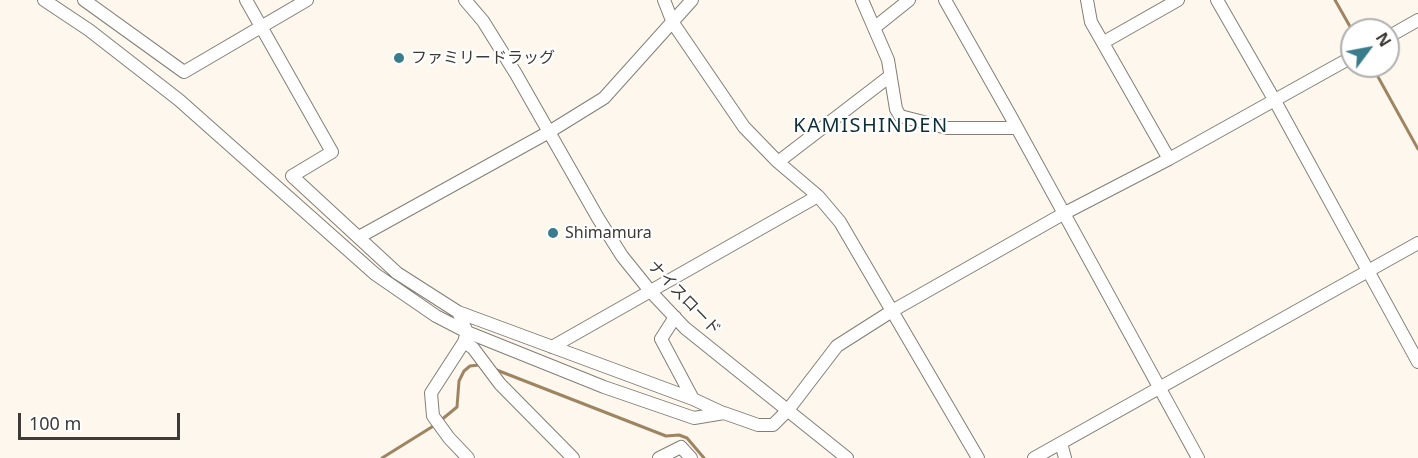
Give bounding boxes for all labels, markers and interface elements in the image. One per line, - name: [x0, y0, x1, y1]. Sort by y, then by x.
- north arrow: [1340, 18, 1400, 78]
- text: N: [1371, 28, 1396, 51]
- place label: ファミリードラッグ: [411, 48, 555, 68]
- marker: ファミリードラッグ: [392, 51, 406, 65]
- district label: KAMISHINDEN: [793, 114, 949, 138]
- place label: Shimamura: [565, 223, 652, 243]
- marker: Shimamura: [546, 226, 560, 240]
- street label: ナイスロード: [644, 257, 724, 339]
- scale bar: [21, 401, 183, 439]
- text: 100 m: [29, 411, 81, 435]

